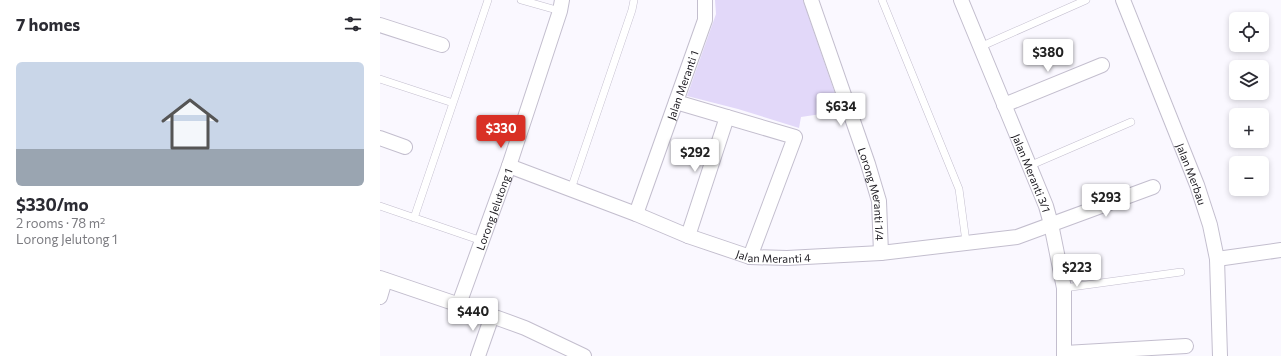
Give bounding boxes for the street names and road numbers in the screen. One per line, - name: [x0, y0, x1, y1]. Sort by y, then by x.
- street label: Jalan Meranti 1: [664, 48, 700, 122]
- street label: Jalan Meranti 3/1: [1009, 132, 1054, 214]
- street label: Jalan Merbau: [1173, 141, 1209, 206]
- street label: Lorong Meranti 1/4: [856, 145, 887, 241]
- street label: Lorong Jelutong 1: [473, 166, 514, 252]
- street label: Jalan Meranti 4: [734, 246, 811, 265]

